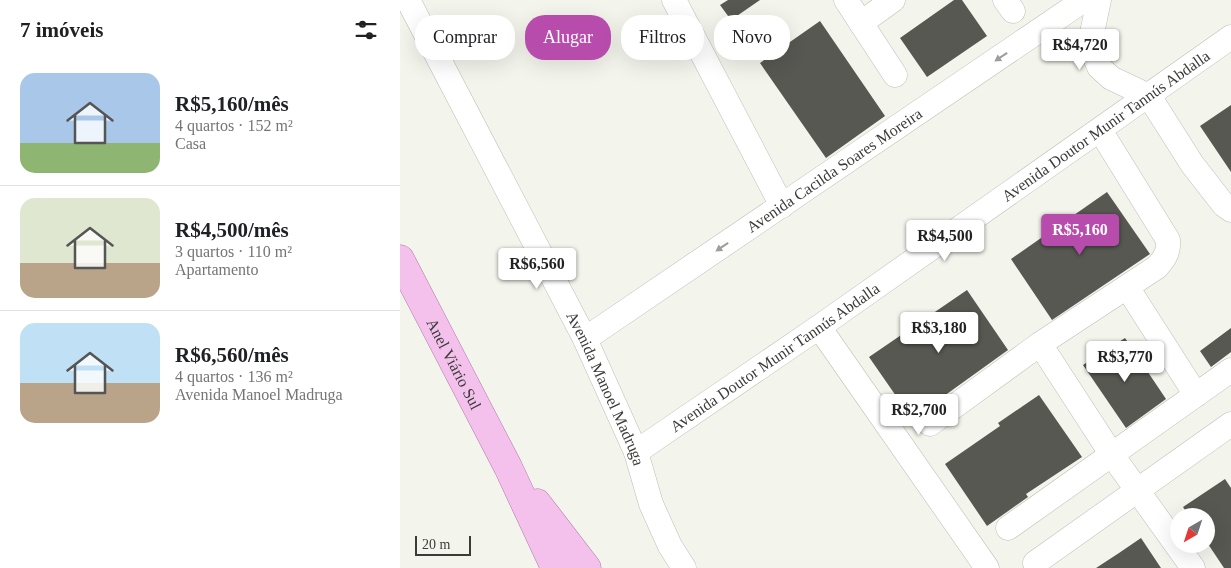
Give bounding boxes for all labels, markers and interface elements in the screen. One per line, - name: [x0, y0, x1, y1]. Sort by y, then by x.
- chip: Comprar: [415, 15, 515, 60]
- chip: Alugar: [525, 15, 611, 60]
- chip: Filtros: [621, 15, 704, 60]
- chip: Novo: [714, 15, 790, 60]
- icon: filters: [352, 16, 380, 44]
- text: 7 imóveis: [20, 18, 103, 42]
- pin: R$4,720: [1034, 28, 1126, 71]
- text: R$4,720: [1052, 36, 1108, 53]
- street label: Avenida Doutor Munir Tannús Abdalla: [998, 46, 1213, 204]
- one-way arrow: [994, 52, 1008, 62]
- text: R$5,160/mês: [175, 92, 289, 116]
- icon: home: [60, 93, 120, 153]
- street label: Avenida Cacilda Soares Moreira: [743, 104, 925, 235]
- text: 4 quartos · 152 m²: [175, 117, 293, 134]
- text: Casa: [175, 135, 206, 152]
- pin: R$5,160: [1034, 214, 1126, 256]
- icon: home: [60, 218, 120, 278]
- text: R$4,500/mês: [175, 218, 289, 242]
- pin: R$4,500: [899, 220, 991, 262]
- text: R$5,160: [1052, 221, 1108, 238]
- text: R$4,500: [917, 227, 973, 244]
- one-way arrow: [715, 242, 728, 252]
- text: 3 quartos · 110 m²: [175, 243, 292, 260]
- pin: R$6,560: [491, 248, 583, 290]
- text: R$6,560: [509, 255, 565, 272]
- text: Apartamento: [175, 261, 259, 278]
- street label: Avenida Doutor Munir Tannús Abdalla: [667, 279, 882, 435]
- street label: Avenida Manoel Madruga: [563, 308, 648, 467]
- pin: R$3,180: [893, 312, 985, 354]
- street label: Anel Viário Sul: [424, 315, 485, 413]
- text: R$3,180: [911, 319, 967, 336]
- pin: R$3,770: [1079, 340, 1171, 383]
- icon: home: [60, 343, 120, 403]
- text: R$6,560/mês: [175, 343, 289, 367]
- text: R$3,770: [1097, 348, 1153, 365]
- text: 4 quartos · 136 m²: [175, 368, 293, 385]
- text: Avenida Manoel Madruga: [175, 386, 343, 403]
- pin: R$2,700: [873, 394, 965, 436]
- text: R$2,700: [891, 401, 947, 418]
- north arrow: [1170, 508, 1215, 552]
- map controls: [1170, 508, 1215, 553]
- scale bar: [415, 533, 471, 556]
- text: 20 m: [422, 537, 450, 552]

